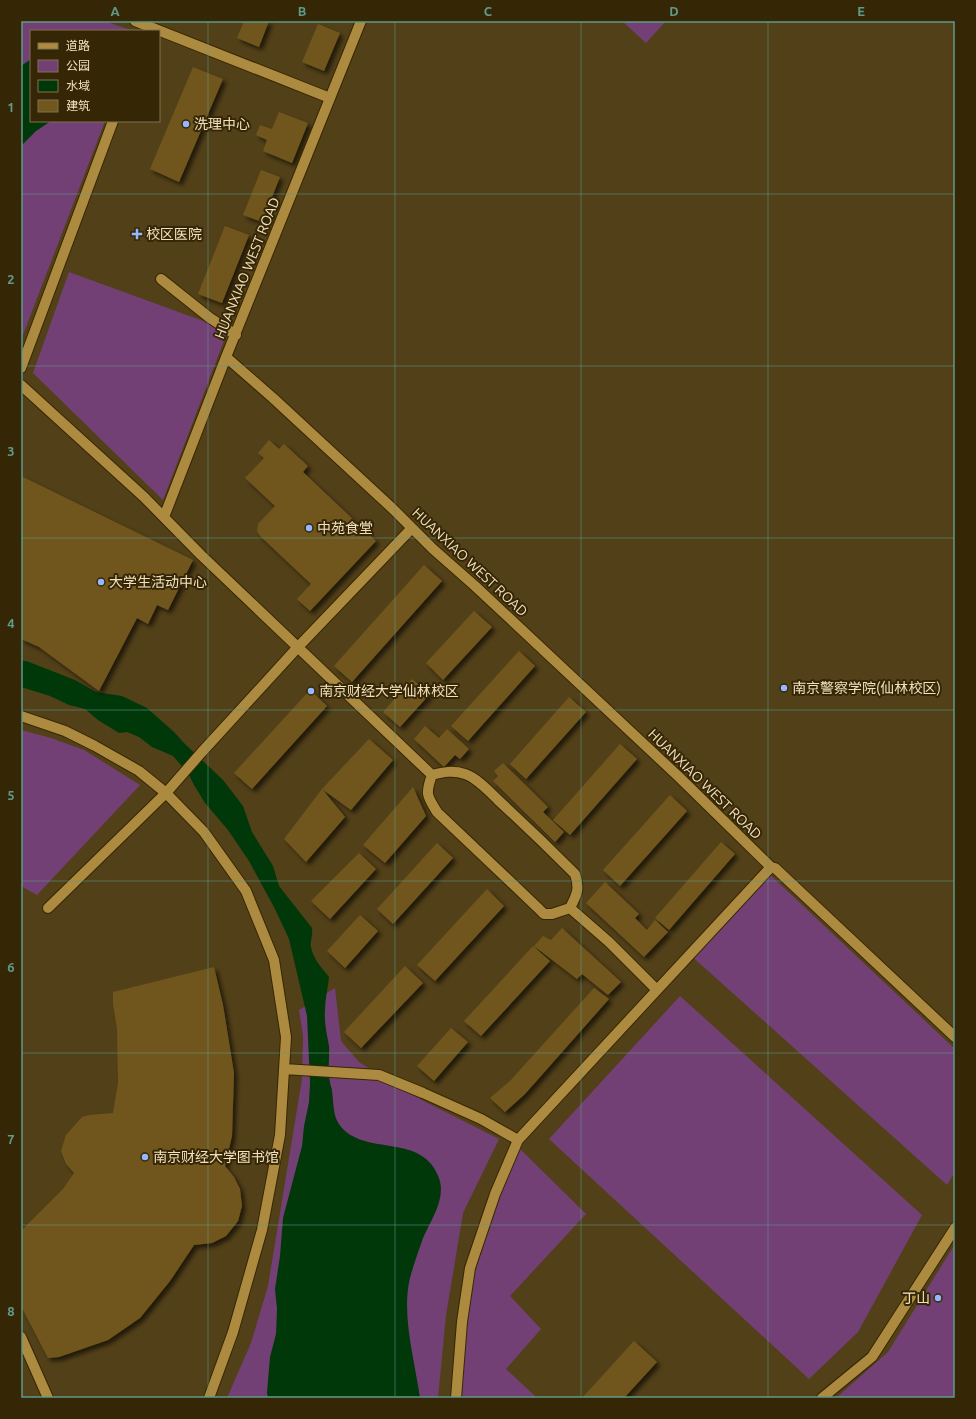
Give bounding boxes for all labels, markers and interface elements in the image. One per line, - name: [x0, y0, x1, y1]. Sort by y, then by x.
- text: A: [110, 4, 120, 18]
- text: B: [298, 4, 307, 18]
- text: C: [484, 4, 493, 18]
- text: D: [669, 4, 679, 18]
- text: E: [857, 4, 865, 18]
- legend: [30, 30, 160, 122]
- text: 道路: [66, 39, 90, 52]
- text: 公园: [66, 59, 90, 72]
- text: 水域: [66, 79, 90, 92]
- text: 建筑: [66, 99, 90, 112]
- text: 1: [7, 100, 15, 114]
- place label: 洗理中心: [194, 116, 250, 132]
- marker: 洗理中心: [181, 119, 191, 129]
- street label: HUANXIAO WEST ROAD: [211, 195, 283, 341]
- place label: 校区医院: [146, 226, 202, 242]
- marker: 校区医院: [131, 228, 143, 240]
- text: 2: [7, 272, 15, 286]
- text: 3: [7, 444, 15, 458]
- street label: HUANXIAO WEST ROAD: [409, 505, 531, 619]
- place label: 中苑食堂: [317, 520, 373, 536]
- marker: 中苑食堂: [304, 523, 314, 533]
- place label: 大学生活动中心: [109, 574, 207, 590]
- marker: 大学生活动中心: [96, 577, 106, 587]
- text: 4: [7, 616, 15, 630]
- place label: 南京警察学院(仙林校区): [792, 680, 941, 696]
- place label: 南京财经大学仙林校区: [319, 683, 459, 699]
- marker: 南京警察学院(仙林校区): [779, 683, 789, 693]
- marker: 南京财经大学仙林校区: [306, 686, 316, 696]
- street label: HUANXIAO WEST ROAD: [645, 726, 765, 842]
- text: 5: [7, 788, 15, 802]
- text: 6: [7, 960, 15, 974]
- text: 7: [7, 1132, 15, 1146]
- place label: 南京财经大学图书馆: [153, 1149, 279, 1165]
- marker: 南京财经大学图书馆: [140, 1152, 150, 1162]
- place label: 丁山: [902, 1290, 930, 1306]
- marker: 丁山: [933, 1293, 943, 1303]
- text: 8: [7, 1304, 15, 1318]

